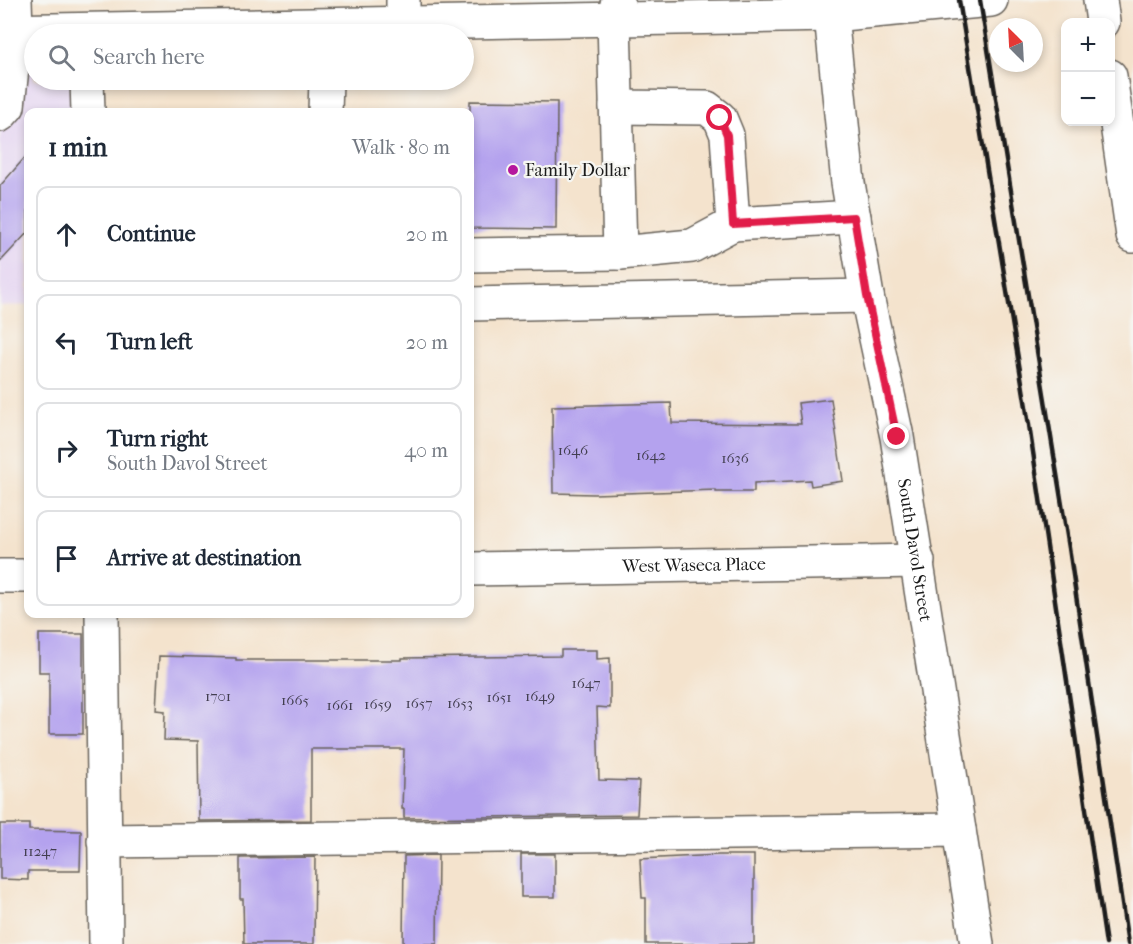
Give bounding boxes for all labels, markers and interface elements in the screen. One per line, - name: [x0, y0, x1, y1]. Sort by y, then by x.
- north arrow: [989, 18, 1043, 72]
- map controls: [1061, 18, 1115, 126]
- button: +: [1061, 18, 1115, 72]
- search box: [24, 24, 474, 90]
- icon: search: [45, 41, 78, 74]
- text: Search here: [93, 44, 205, 70]
- button: −: [1061, 72, 1115, 126]
- route start: [706, 104, 732, 130]
- text: 1 min: [48, 132, 107, 163]
- text: Walk · 80 m: [352, 136, 450, 159]
- place label: Family Dollar: [525, 160, 630, 181]
- marker: Family Dollar: [506, 163, 520, 177]
- icon: ahead: [50, 218, 83, 251]
- text: Continue: [107, 221, 196, 247]
- text: 20 m: [406, 223, 448, 246]
- icon: left: [50, 326, 83, 359]
- text: Turn left: [107, 329, 193, 355]
- text: 20 m: [406, 331, 448, 354]
- route end: [883, 423, 909, 449]
- text: Turn right: [107, 426, 208, 452]
- icon: right: [50, 434, 83, 467]
- text: 40 m: [404, 439, 448, 462]
- house number: 1646: [558, 441, 589, 459]
- house number: 1642: [636, 446, 666, 464]
- house number: 1636: [721, 449, 750, 467]
- text: South Davol Street: [107, 452, 268, 475]
- street label: South Davol Street: [893, 477, 937, 624]
- icon: arrive: [50, 542, 83, 575]
- text: Arrive at destination: [107, 545, 301, 571]
- street label: West Waseca Place: [621, 553, 766, 577]
- house number: 1647: [571, 674, 601, 692]
- house number: 1701: [205, 687, 231, 705]
- house number: 1649: [525, 687, 555, 705]
- house number: 1651: [486, 688, 512, 706]
- house number: 1665: [281, 691, 309, 709]
- house number: 1657: [405, 694, 433, 712]
- house number: 1653: [447, 694, 473, 712]
- house number: 1659: [364, 695, 392, 713]
- house number: 1661: [327, 696, 353, 714]
- house number: 11247: [23, 842, 57, 860]

